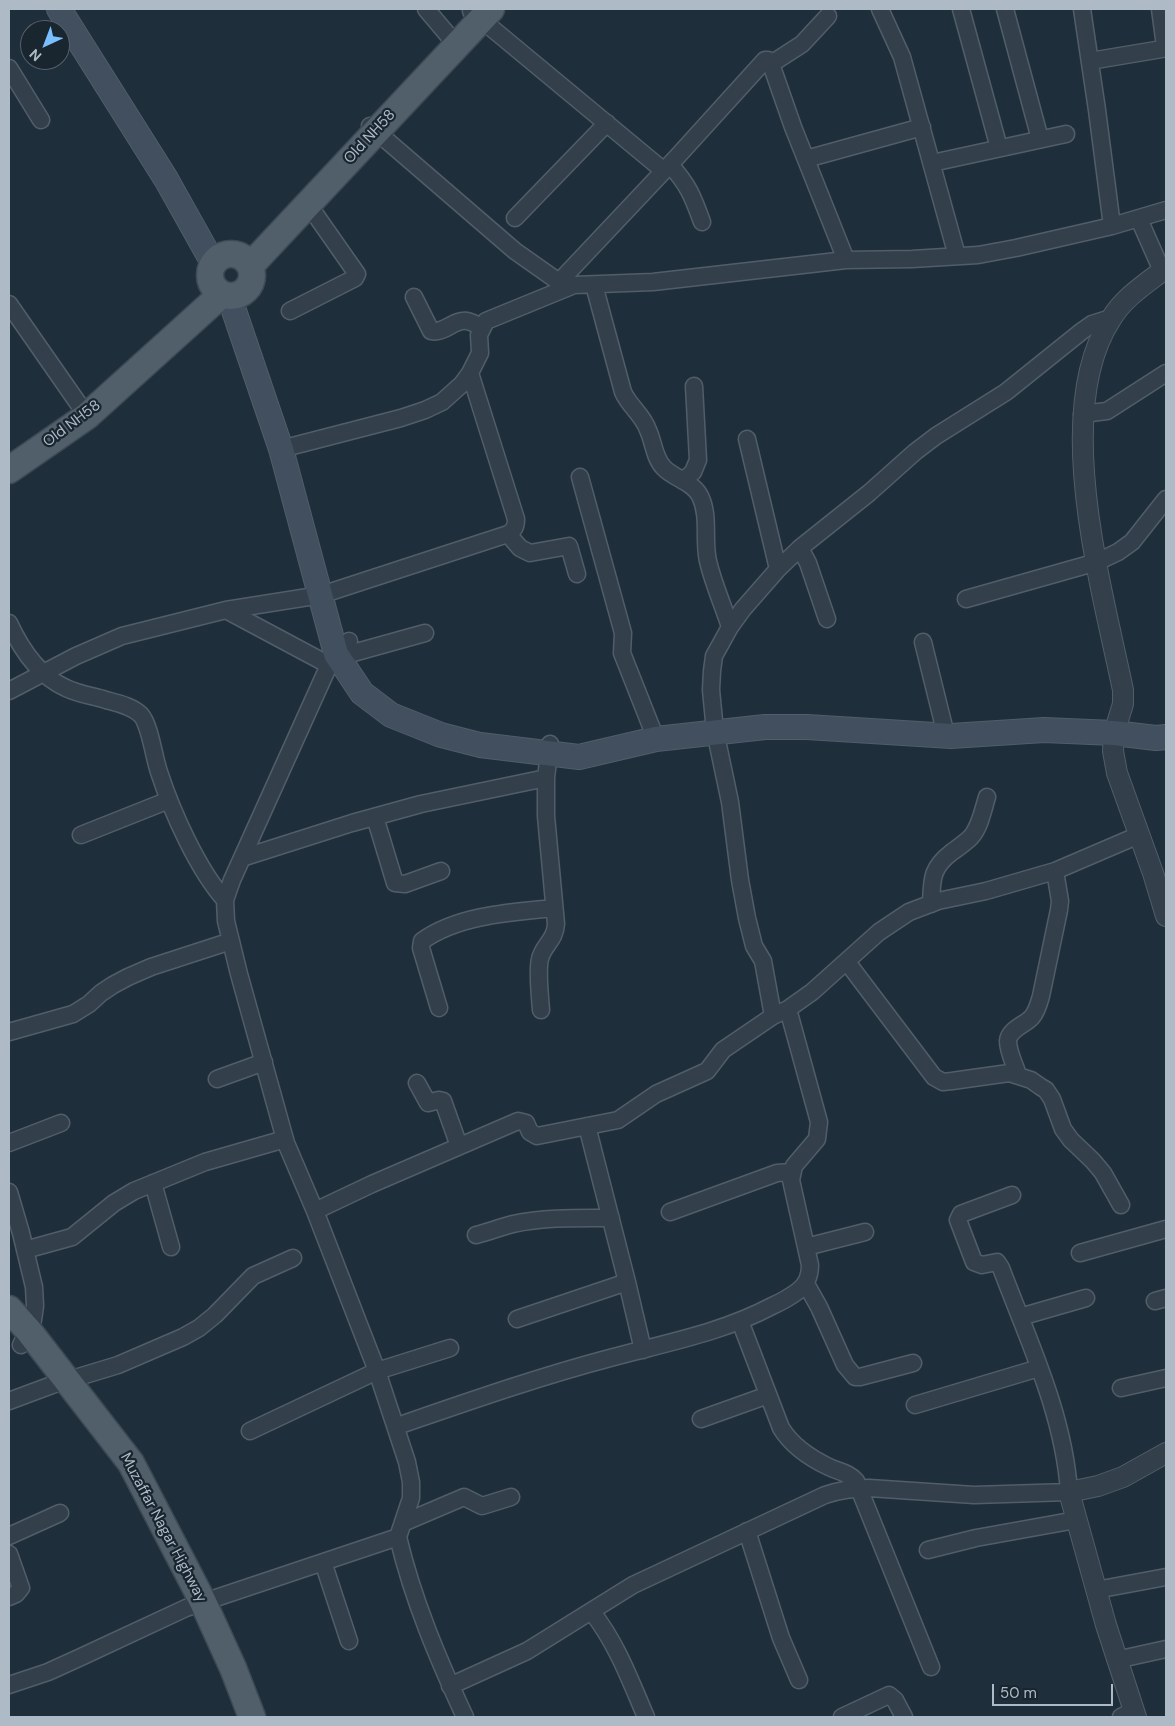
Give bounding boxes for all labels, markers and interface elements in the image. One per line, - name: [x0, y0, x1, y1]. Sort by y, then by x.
- north arrow: [20, 20, 70, 70]
- text: N: [26, 45, 45, 65]
- street label: Old NH58: [341, 106, 399, 168]
- street label: Old NH58: [40, 397, 104, 451]
- street label: Muzaffar Nagar Highway: [116, 1450, 210, 1606]
- scale bar: [995, 1674, 1116, 1706]
- text: 50 m: [1000, 1683, 1037, 1703]

